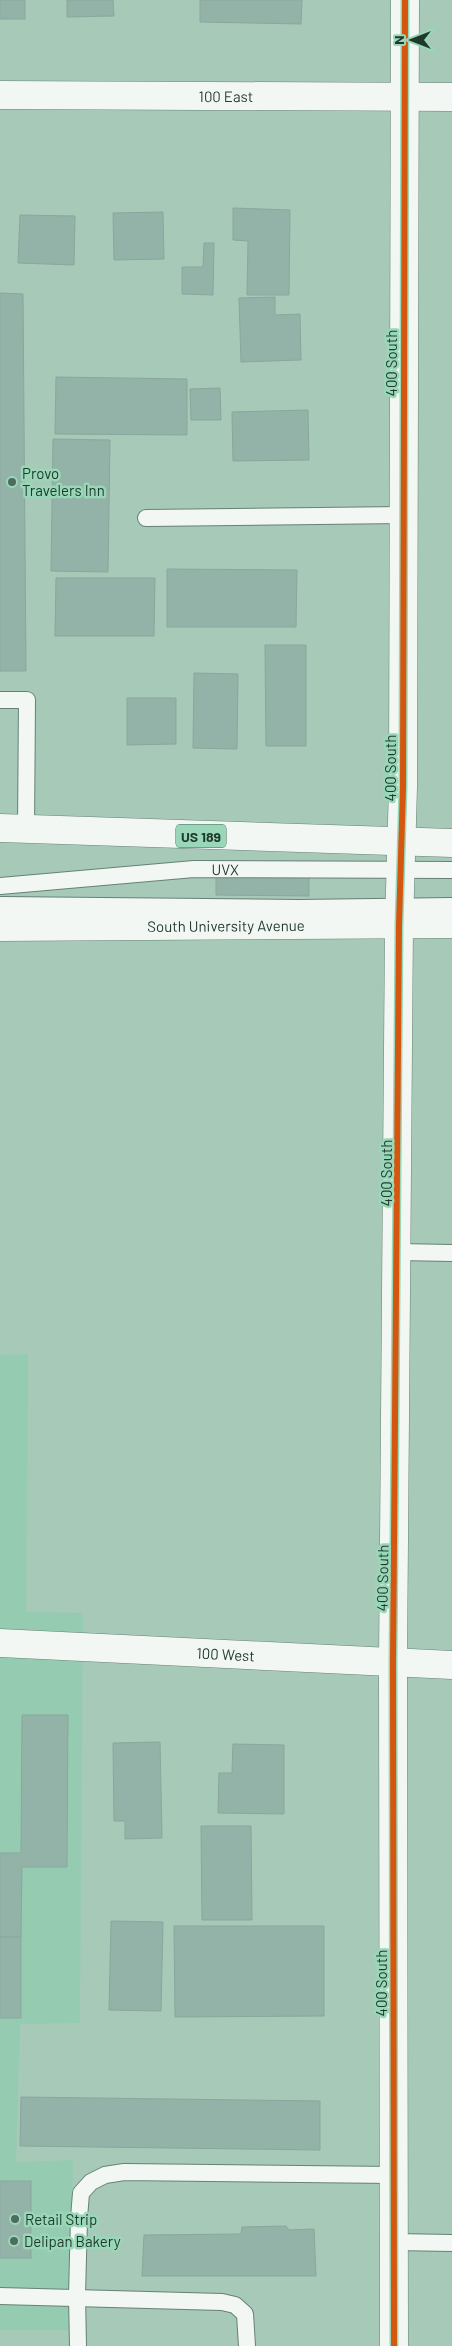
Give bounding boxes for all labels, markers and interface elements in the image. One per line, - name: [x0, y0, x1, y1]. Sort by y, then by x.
- north arrow: [387, 15, 437, 65]
- text: N: [390, 35, 407, 45]
- street label: 100 East: [199, 87, 253, 105]
- street label: 400 South: [382, 330, 400, 396]
- place label: Provo Travelers Inn: [22, 464, 105, 499]
- marker: Provo Travelers Inn: [6, 476, 18, 488]
- street label: 400 South: [381, 735, 399, 801]
- road number: US 189: [176, 824, 226, 848]
- street label: UVX: [212, 860, 239, 878]
- street label: South University Avenue: [147, 916, 305, 935]
- street label: 400 South: [377, 1140, 395, 1206]
- street label: 400 South: [372, 1544, 392, 1612]
- street label: 100 West: [196, 1644, 255, 1664]
- street label: 400 South: [372, 1950, 390, 2016]
- place label: Retail Strip: [25, 2210, 97, 2228]
- marker: Retail Strip: [9, 2213, 21, 2225]
- place label: Delipan Bakery: [24, 2232, 121, 2250]
- marker: Delipan Bakery: [8, 2235, 20, 2247]

